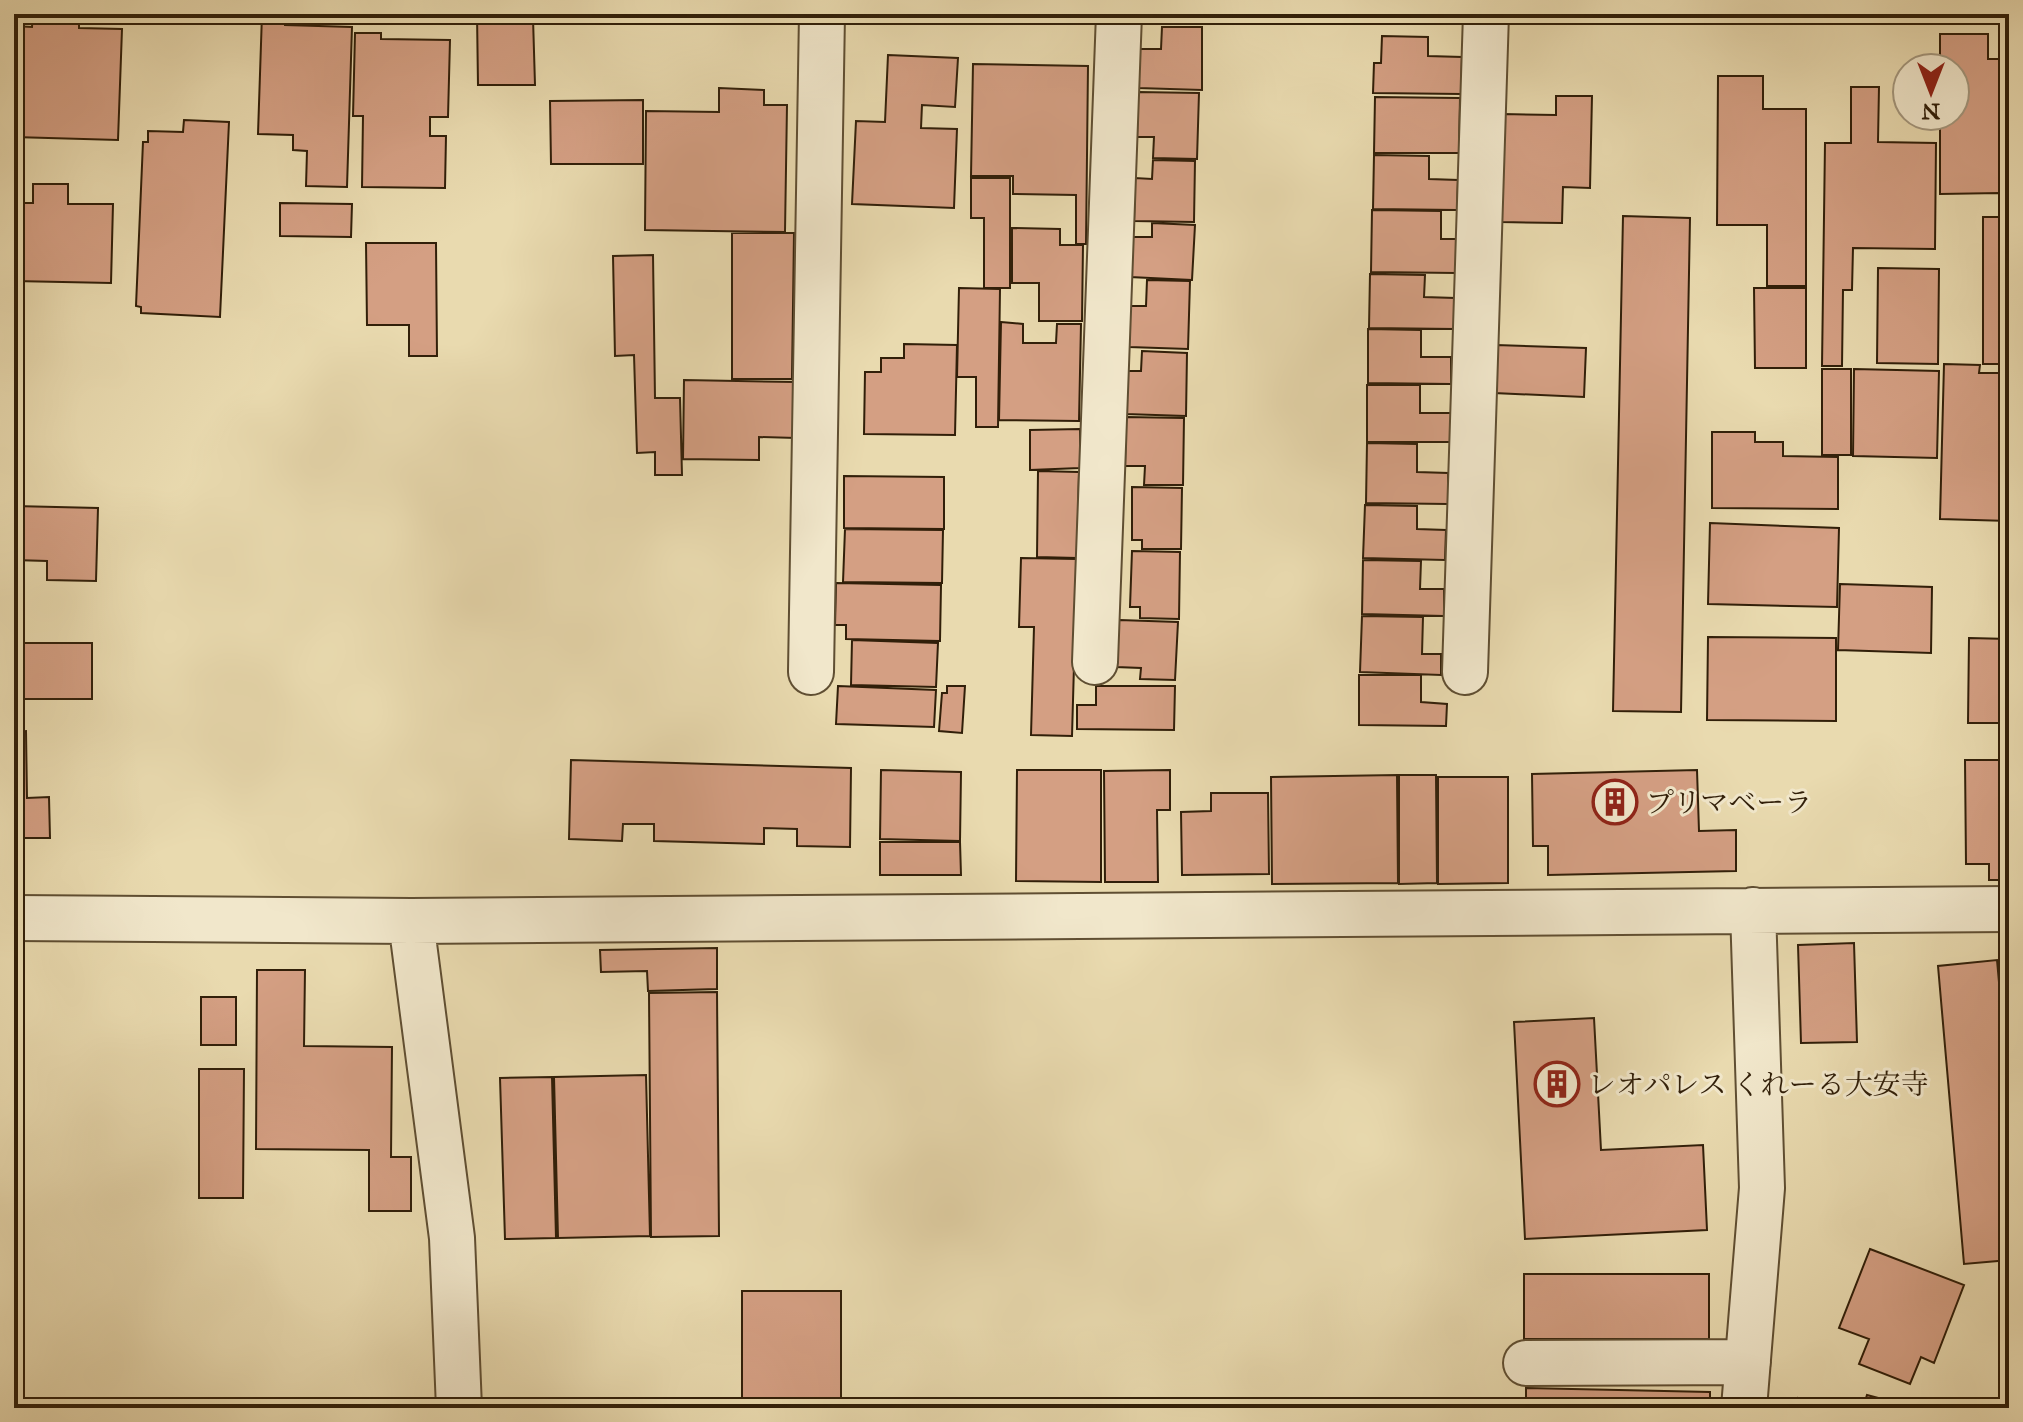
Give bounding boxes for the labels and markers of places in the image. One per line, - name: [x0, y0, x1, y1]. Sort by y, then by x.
- building icon: プリマベーラ: [1591, 778, 1639, 826]
- place label: プリマベーラ: [1646, 785, 1812, 820]
- building icon: レオパレス くれーる大安寺: [1533, 1060, 1581, 1108]
- place label: レオパレス くれーる大安寺: [1588, 1067, 1929, 1102]

